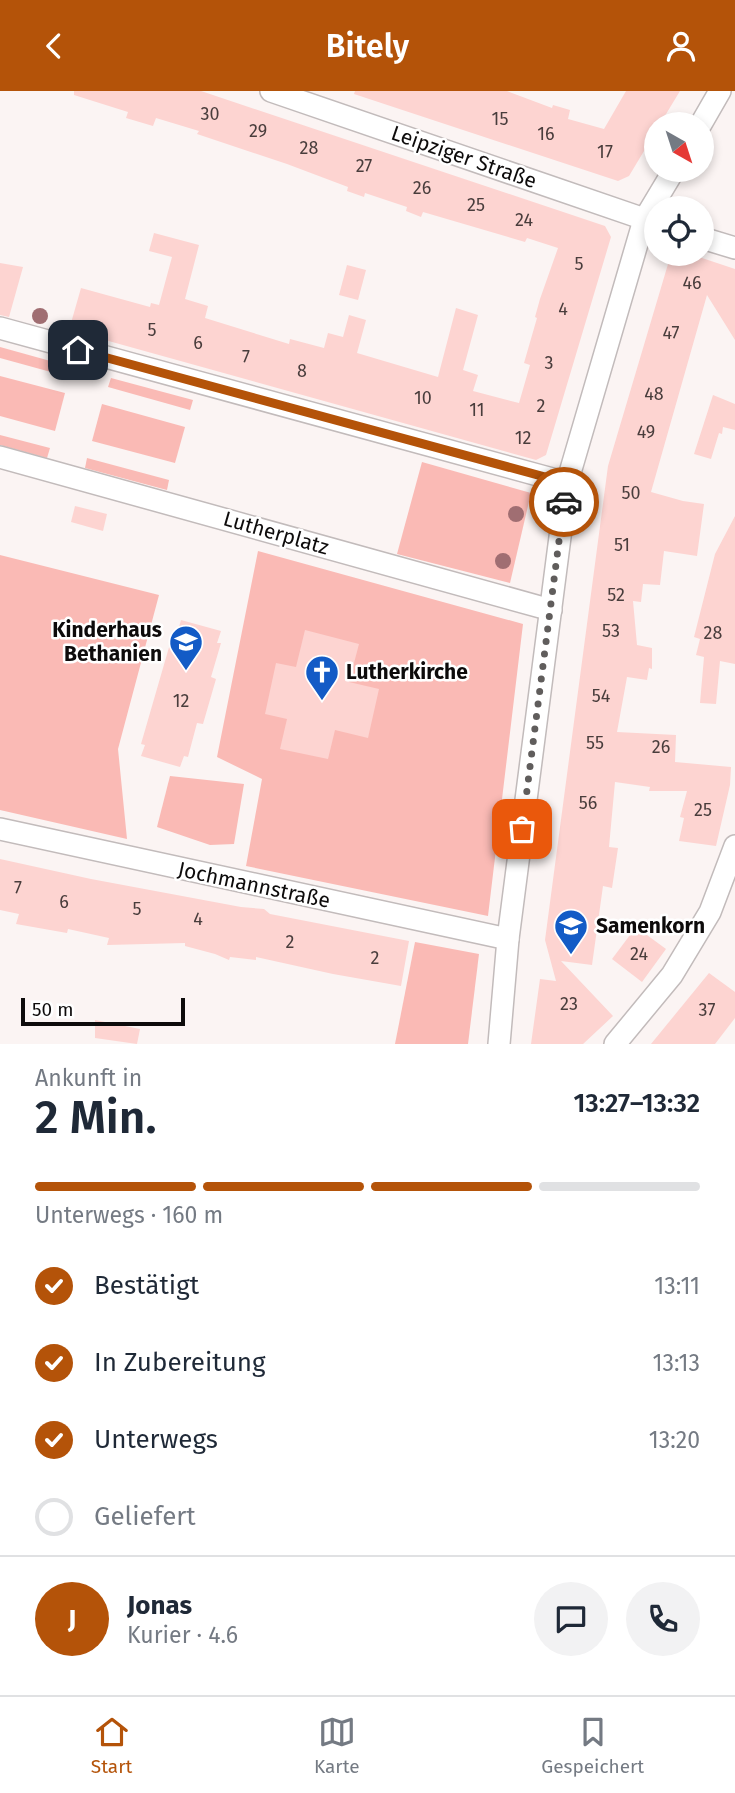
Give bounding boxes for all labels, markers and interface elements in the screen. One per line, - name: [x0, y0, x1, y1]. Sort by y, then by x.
- icon: back: [35, 27, 73, 65]
- text: Bitely: [326, 27, 409, 65]
- icon: person: [662, 27, 700, 65]
- house number: 30: [200, 103, 220, 125]
- house number: 15: [492, 108, 508, 130]
- north arrow: [644, 112, 714, 182]
- map controls: [644, 112, 714, 266]
- house number: 29: [249, 120, 267, 142]
- street label: Leipziger Straße: [388, 120, 540, 194]
- house number: 16: [537, 123, 555, 145]
- house number: 28: [300, 137, 318, 159]
- house number: 17: [597, 141, 613, 163]
- house number: 27: [356, 155, 372, 177]
- house number: 26: [413, 177, 431, 199]
- house number: 25: [467, 194, 485, 216]
- button: locate: [644, 196, 714, 266]
- house number: 24: [515, 209, 533, 231]
- house number: 5: [574, 253, 584, 275]
- house number: 46: [682, 272, 702, 294]
- house number: 4: [558, 298, 568, 320]
- house number: 5: [147, 319, 157, 341]
- pin: [48, 320, 108, 380]
- house number: 47: [662, 322, 680, 344]
- icon: home: [59, 331, 97, 369]
- house number: 6: [193, 332, 203, 354]
- house number: 7: [242, 346, 250, 368]
- house number: 3: [545, 352, 553, 374]
- house number: 8: [297, 360, 307, 382]
- house number: 48: [644, 383, 664, 405]
- house number: 10: [414, 387, 432, 409]
- house number: 2: [537, 395, 546, 417]
- house number: 11: [469, 399, 485, 421]
- house number: 49: [637, 421, 655, 443]
- house number: 12: [515, 427, 531, 449]
- courier: [529, 467, 599, 537]
- house number: 50: [621, 482, 641, 504]
- icon: car: [545, 483, 583, 521]
- street label: Lutherplatz: [220, 506, 332, 560]
- house number: 51: [614, 534, 630, 556]
- house number: 52: [607, 584, 625, 606]
- place label: Kinderhaus Bethanien: [52, 617, 162, 667]
- house number: 53: [602, 620, 620, 642]
- house number: 28: [704, 622, 722, 644]
- school or university icon: Kinderhaus Bethanien: [167, 623, 205, 672]
- church icon: Lutherkirche: [303, 653, 341, 702]
- place label: Lutherkirche: [346, 659, 468, 685]
- house number: 54: [592, 685, 611, 707]
- house number: 12: [173, 690, 189, 712]
- house number: 55: [586, 732, 604, 754]
- house number: 26: [652, 736, 670, 758]
- house number: 56: [579, 792, 597, 814]
- pin: [492, 799, 552, 859]
- house number: 25: [694, 799, 712, 821]
- icon: bag: [503, 810, 541, 848]
- street label: Jochmannstraße: [175, 856, 333, 914]
- house number: 7: [14, 877, 22, 899]
- house number: 6: [59, 891, 69, 913]
- house number: 5: [132, 898, 142, 920]
- school or university icon: Samenkorn: [552, 907, 590, 956]
- house number: 4: [193, 908, 203, 930]
- place label: Samenkorn: [596, 913, 705, 939]
- house number: 2: [286, 931, 295, 953]
- house number: 24: [630, 943, 648, 965]
- house number: 2: [371, 947, 380, 969]
- house number: 23: [560, 993, 578, 1015]
- scale bar: [21, 995, 186, 1027]
- text: 50 m: [32, 998, 73, 1021]
- house number: 37: [699, 999, 715, 1021]
- text: Ankunft in: [35, 1064, 142, 1092]
- text: 13:27–13:32: [573, 1088, 700, 1119]
- text: 2 Min.: [35, 1090, 157, 1145]
- text: Unterwegs · 160 m: [35, 1201, 223, 1229]
- icon: check: [35, 1267, 73, 1305]
- text: Bestätigt: [94, 1270, 199, 1301]
- text: 13:11: [654, 1272, 700, 1300]
- icon: check: [35, 1344, 73, 1382]
- text: In Zubereitung: [94, 1347, 266, 1378]
- text: 13:13: [653, 1349, 700, 1377]
- icon: check: [35, 1421, 73, 1459]
- text: Unterwegs: [94, 1424, 218, 1455]
- text: 13:20: [649, 1426, 700, 1454]
- text: Geliefert: [94, 1501, 196, 1532]
- button: chat: [534, 1582, 608, 1656]
- button: phone: [626, 1582, 700, 1656]
- text: Jonas: [127, 1590, 192, 1621]
- text: J: [68, 1604, 76, 1635]
- text: Kurier · 4.6: [127, 1621, 238, 1649]
- tab: Start: [91, 1713, 132, 1778]
- tab: Karte: [314, 1713, 360, 1778]
- tab: Gespeichert: [541, 1713, 644, 1778]

